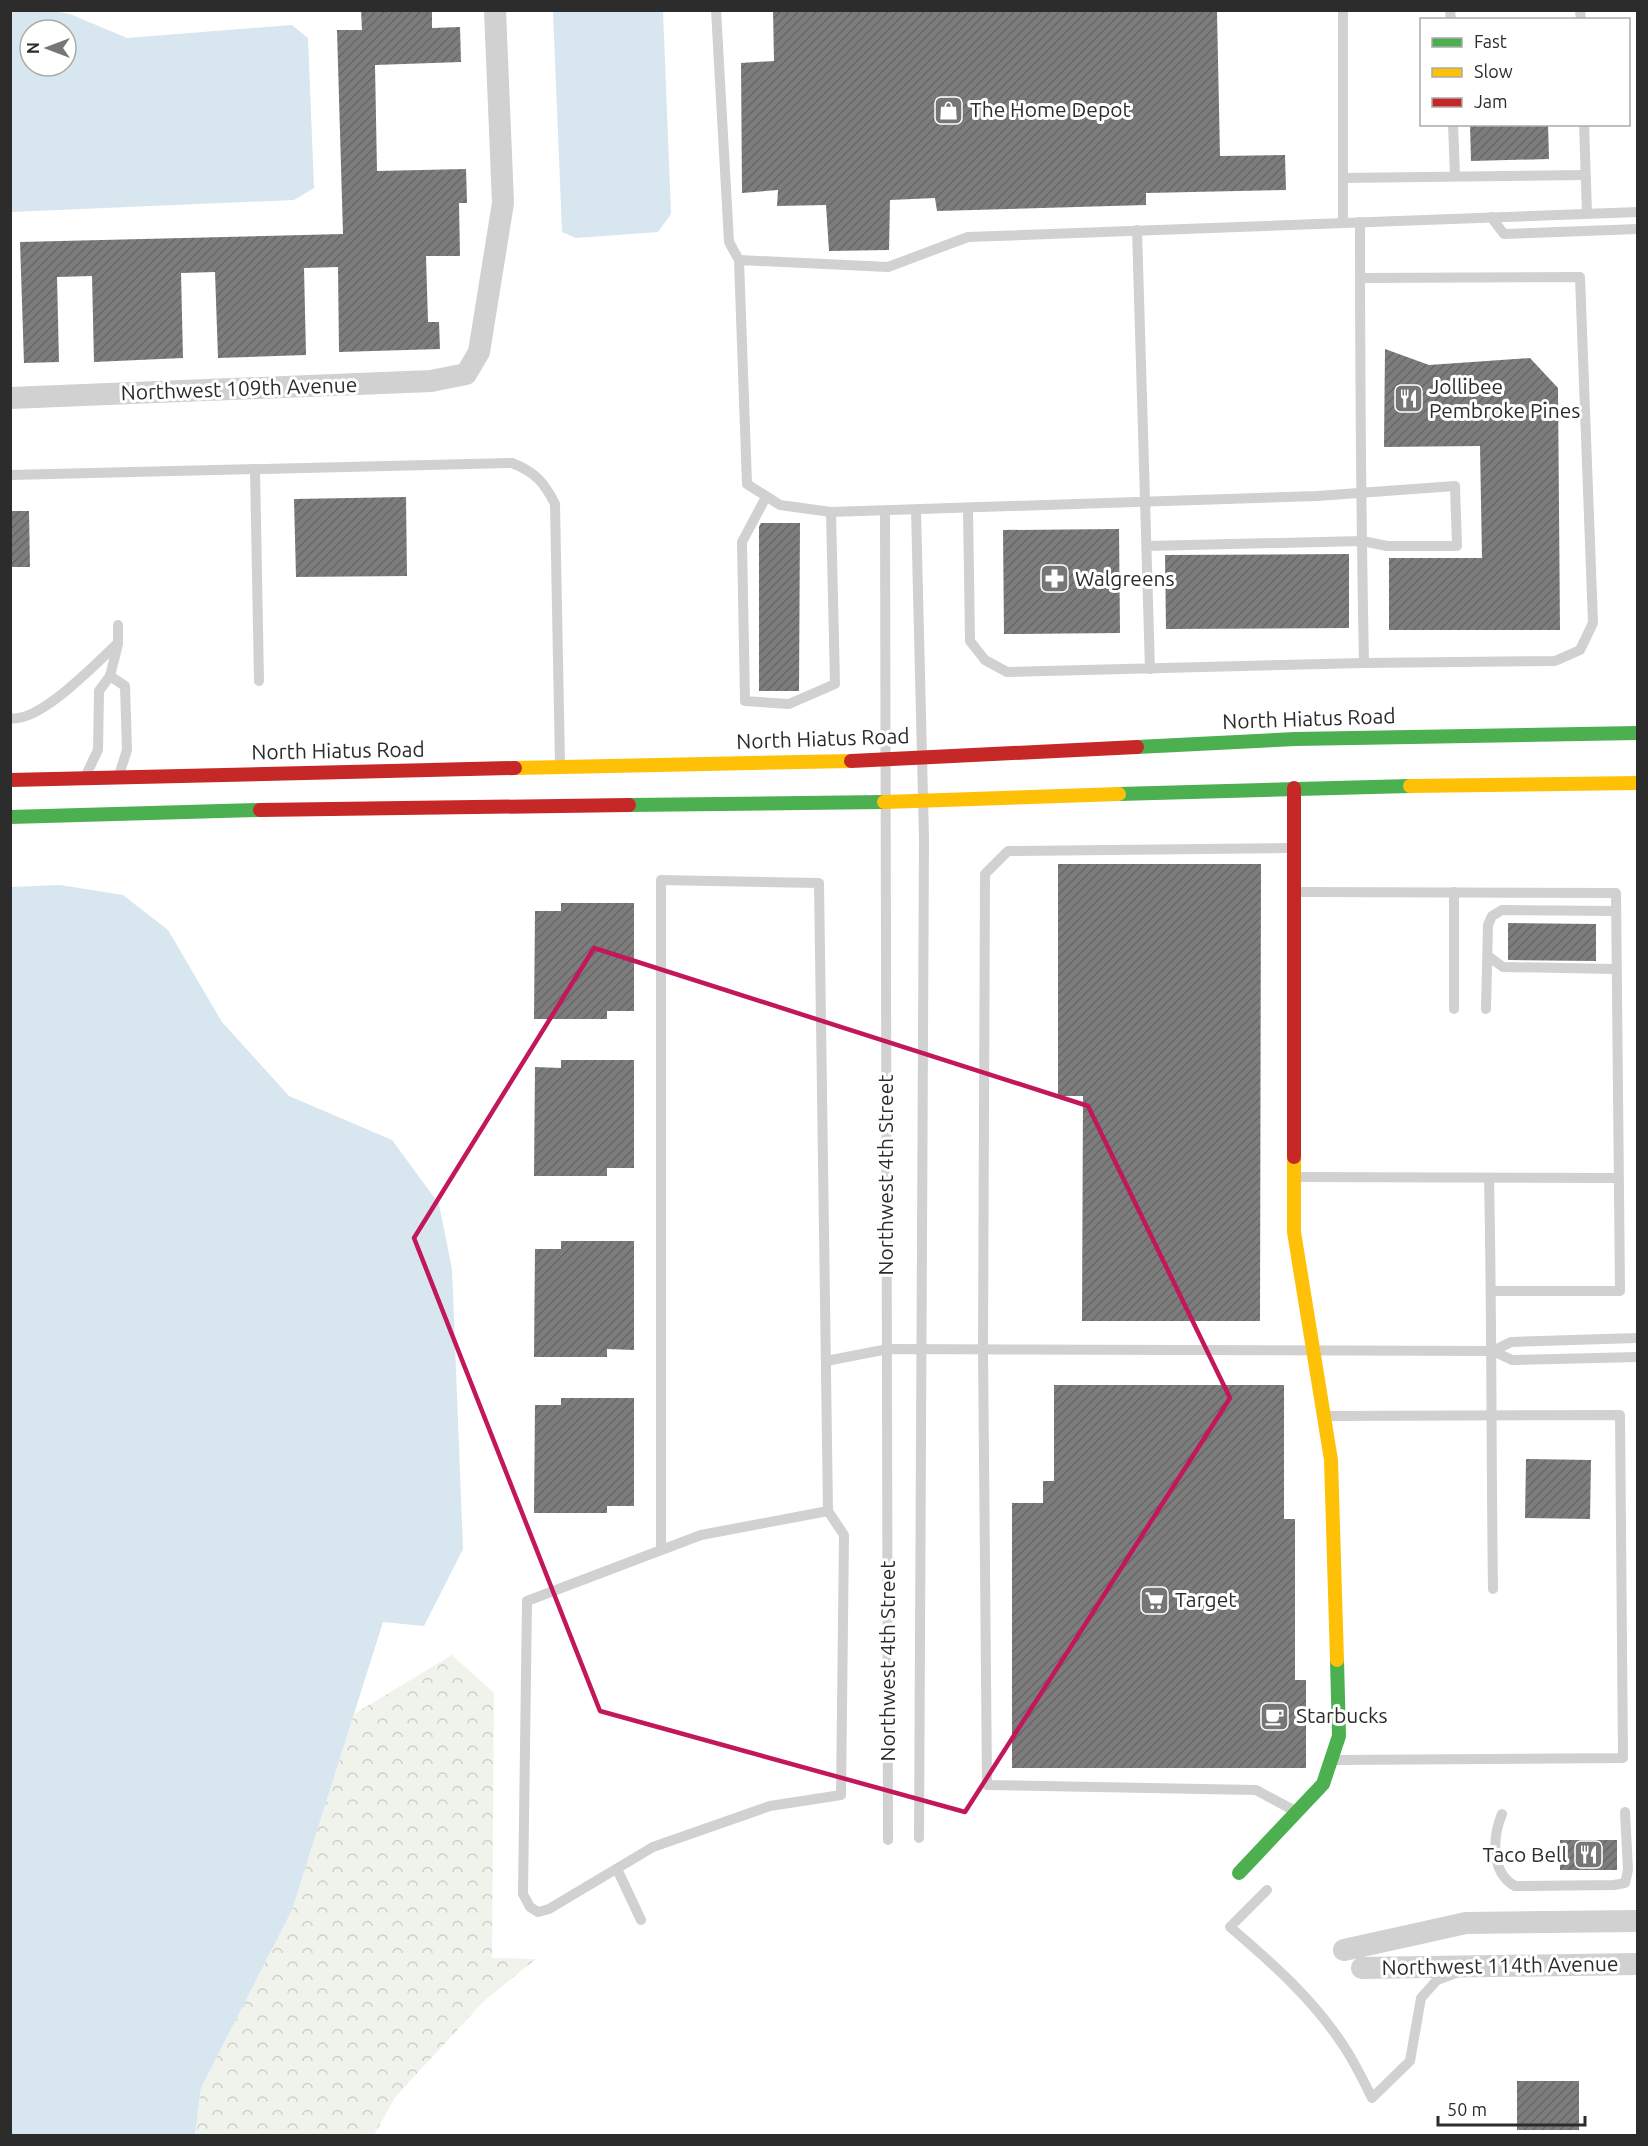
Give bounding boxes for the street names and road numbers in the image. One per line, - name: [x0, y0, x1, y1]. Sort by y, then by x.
- street label: Northwest 109th Avenue: [120, 372, 358, 404]
- street label: North Hiatus Road: [1222, 703, 1396, 733]
- street label: North Hiatus Road: [736, 723, 910, 753]
- street label: North Hiatus Road: [251, 736, 425, 764]
- street label: Northwest 4th Street: [873, 1074, 897, 1276]
- street label: Northwest 4th Street: [875, 1560, 899, 1762]
- street label: Northwest 114th Avenue: [1381, 1951, 1619, 1979]

